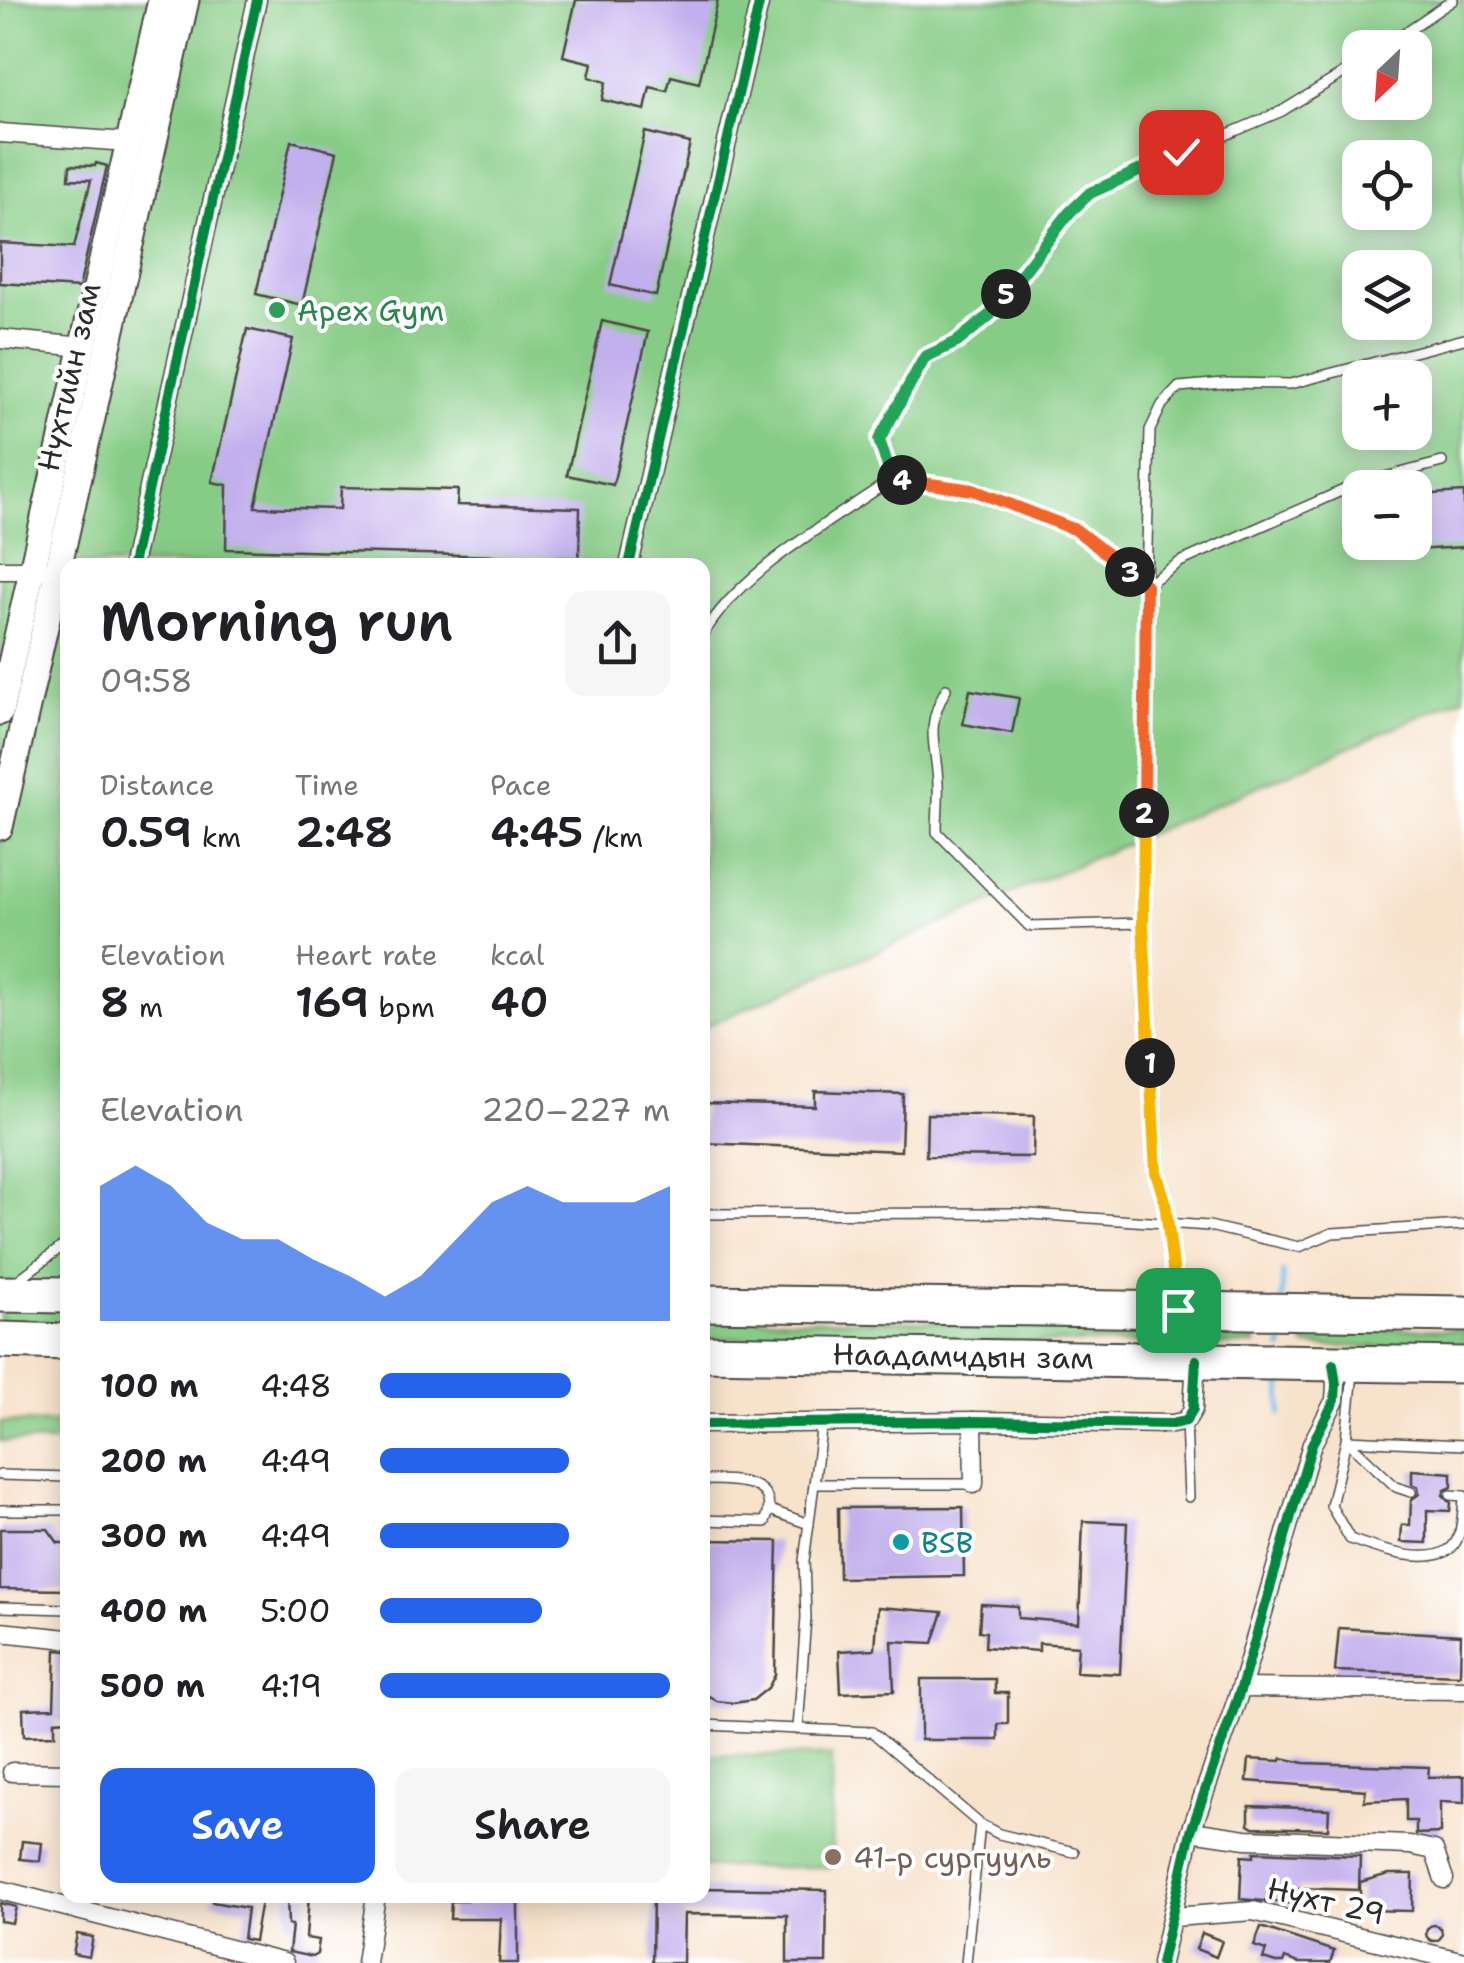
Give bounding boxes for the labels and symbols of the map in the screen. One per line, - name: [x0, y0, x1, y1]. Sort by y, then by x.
- north arrow: [1342, 30, 1432, 120]
- pin: [1139, 110, 1224, 195]
- pin: 5: [981, 269, 1031, 319]
- street label: Нүхтийн зам: [27, 279, 111, 475]
- place label: Apex Gym: [297, 290, 444, 331]
- marker: Apex Gym: [266, 299, 288, 321]
- pin: 4: [877, 455, 927, 505]
- pin: 3: [1105, 547, 1155, 597]
- pin: 2: [1119, 788, 1169, 838]
- pin: 1: [1125, 1038, 1175, 1088]
- pin: [1136, 1268, 1221, 1353]
- street label: Наадамчдын зам: [832, 1333, 1094, 1379]
- place label: BSB: [921, 1522, 973, 1563]
- marker: BSB: [890, 1531, 912, 1553]
- place label: 41-р сургууль: [853, 1837, 1051, 1878]
- marker: 41-р сургууль: [822, 1846, 844, 1868]
- street label: Нүхт 29: [1263, 1868, 1389, 1934]

